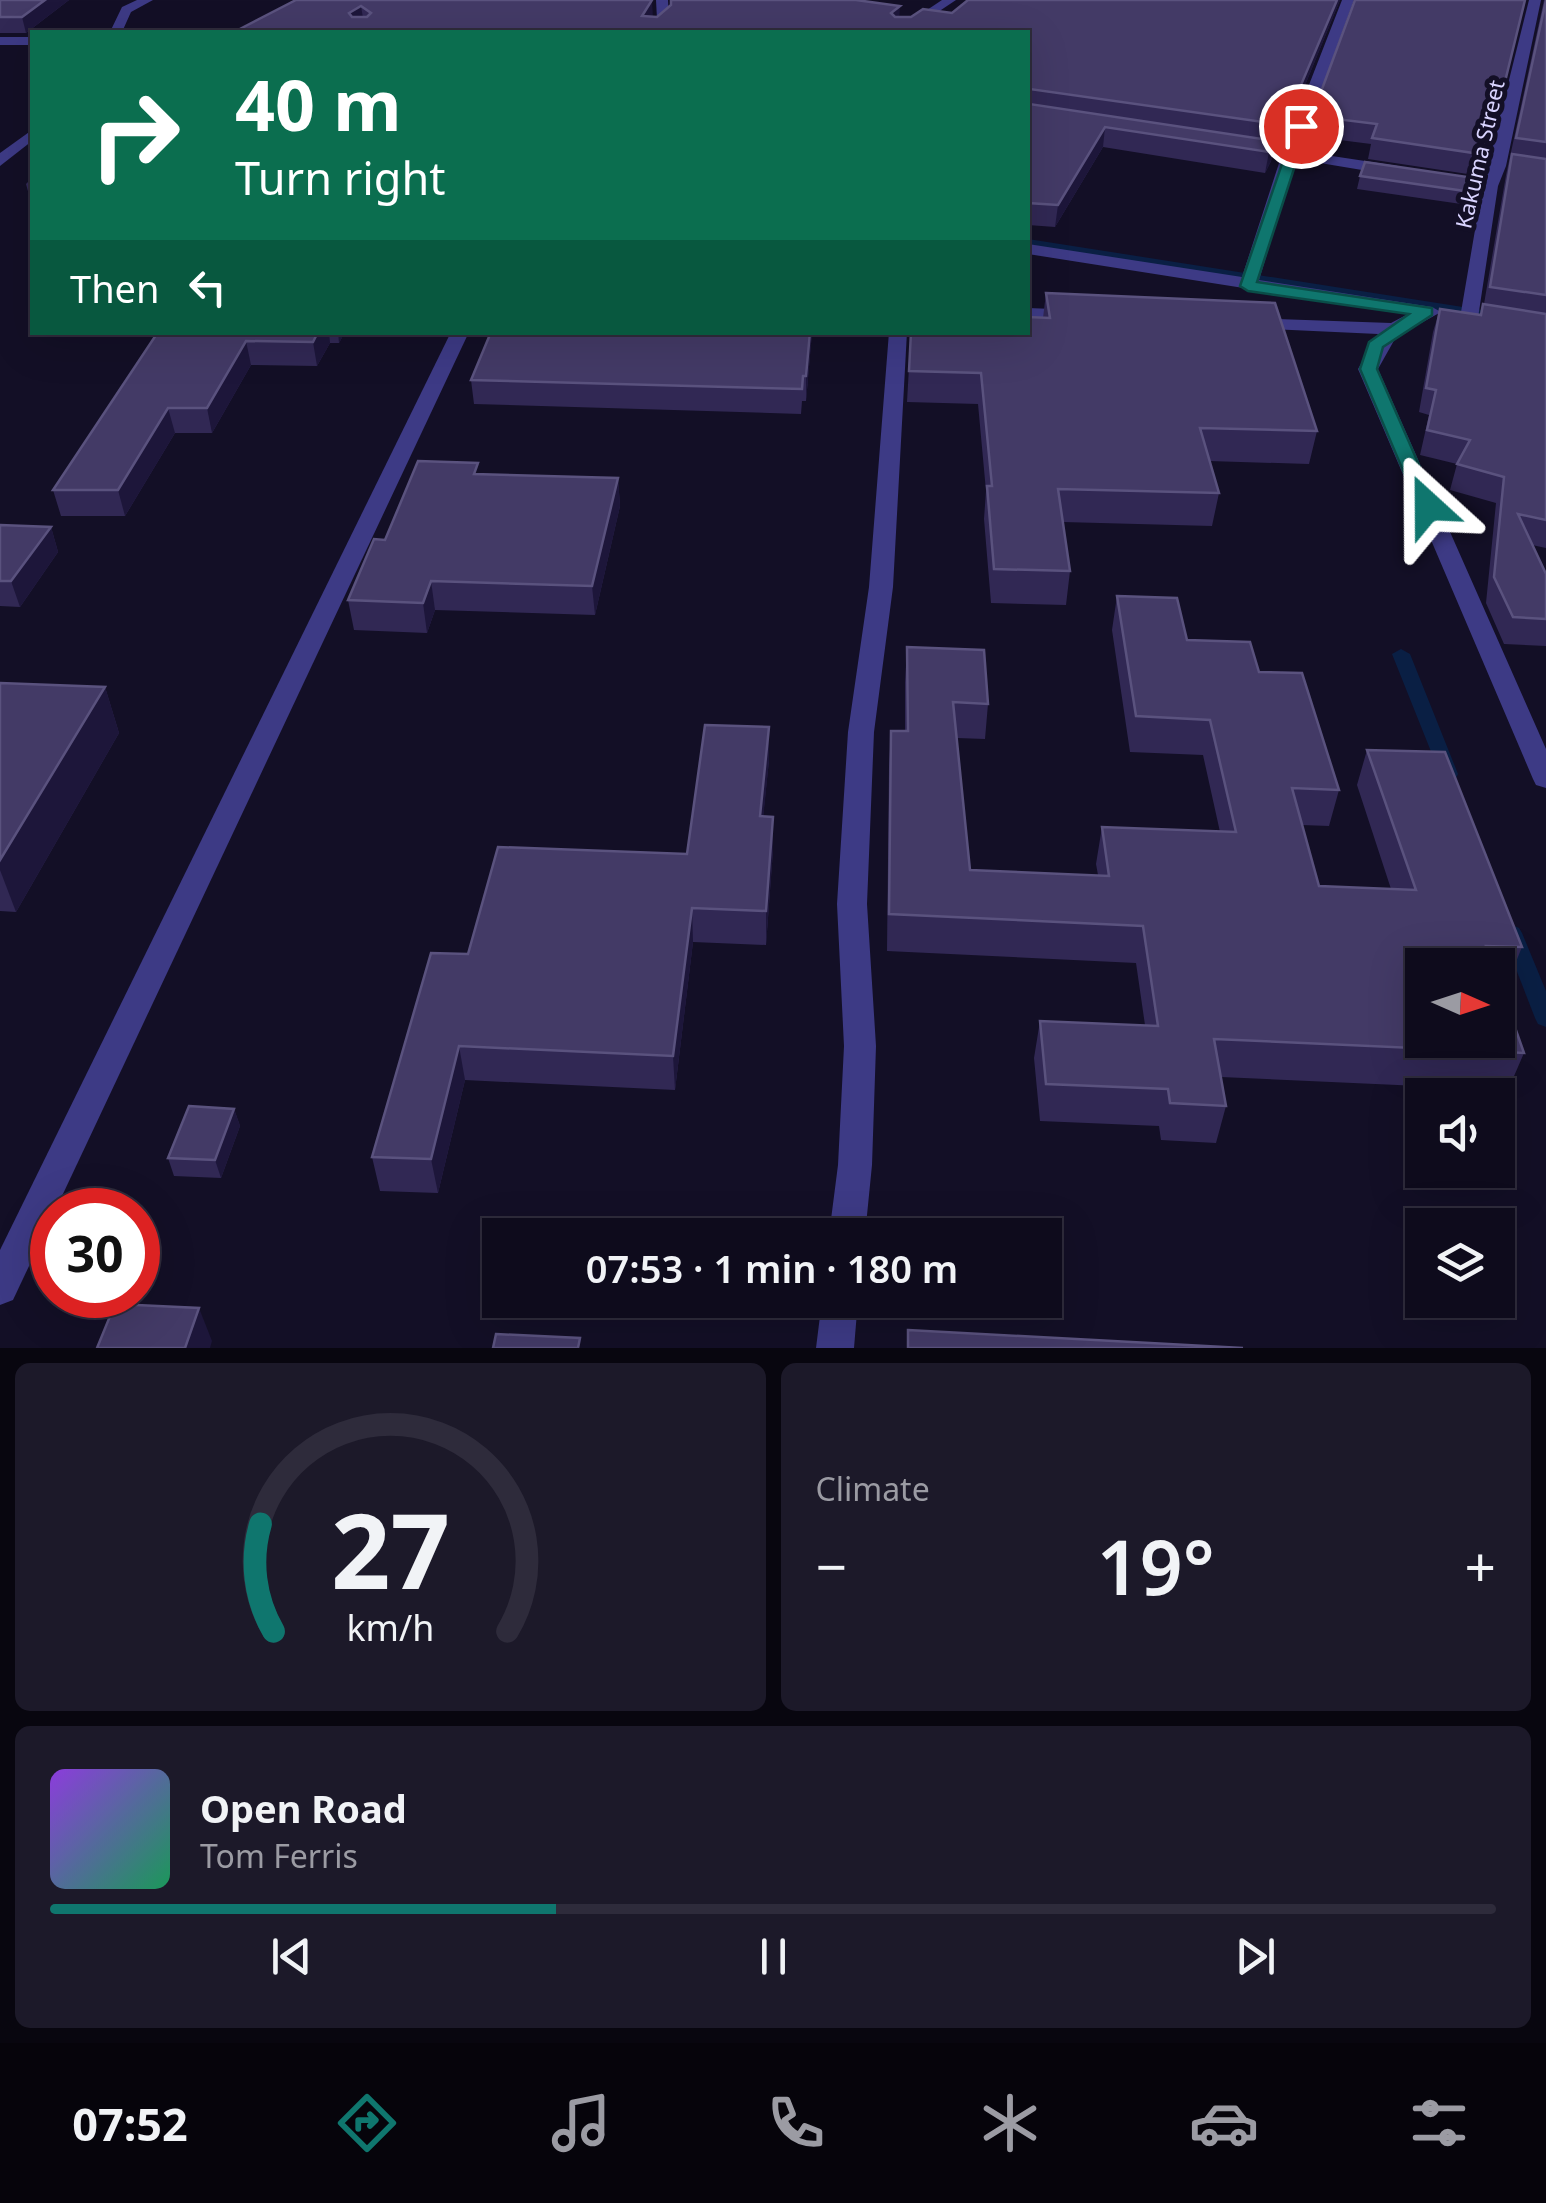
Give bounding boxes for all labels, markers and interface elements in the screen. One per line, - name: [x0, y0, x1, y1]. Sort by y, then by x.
- text: 40 m: [235, 56, 402, 152]
- icon: right: [70, 70, 200, 200]
- street label: Kakuma Street: [1447, 77, 1511, 231]
- pin: [1259, 84, 1344, 169]
- icon: arrive: [1274, 99, 1329, 154]
- text: Turn right: [235, 147, 446, 208]
- icon: left: [180, 260, 235, 315]
- text: Then: [70, 262, 160, 314]
- position arrow: [1376, 454, 1480, 558]
- north arrow: [1405, 948, 1515, 1058]
- map controls: [1405, 948, 1515, 1318]
- button: sound: [1405, 1078, 1515, 1188]
- speed limit sign: 30: [30, 1188, 160, 1318]
- button: layers: [1405, 1208, 1515, 1318]
- text: 07:53 · 1 min · 180 m: [586, 1242, 958, 1294]
- text: Climate: [816, 1467, 930, 1510]
- text: 27: [331, 1478, 450, 1619]
- text: 19°: [1097, 1515, 1215, 1617]
- text: −: [816, 1528, 847, 1603]
- text: +: [1465, 1528, 1496, 1603]
- text: km/h: [346, 1603, 434, 1651]
- text: Open Road: [200, 1782, 407, 1834]
- text: Tom Ferris: [200, 1834, 358, 1877]
- icon: previous: [264, 1929, 319, 1984]
- icon: pause: [746, 1929, 801, 1984]
- icon: next: [1228, 1929, 1283, 1984]
- icon: directions: [332, 2088, 402, 2158]
- icon: music: [546, 2088, 616, 2158]
- icon: phone: [761, 2088, 831, 2158]
- icon: climate: [975, 2088, 1045, 2158]
- icon: car: [1189, 2088, 1259, 2158]
- icon: filters: [1404, 2088, 1474, 2158]
- text: 07:52: [72, 2093, 188, 2154]

